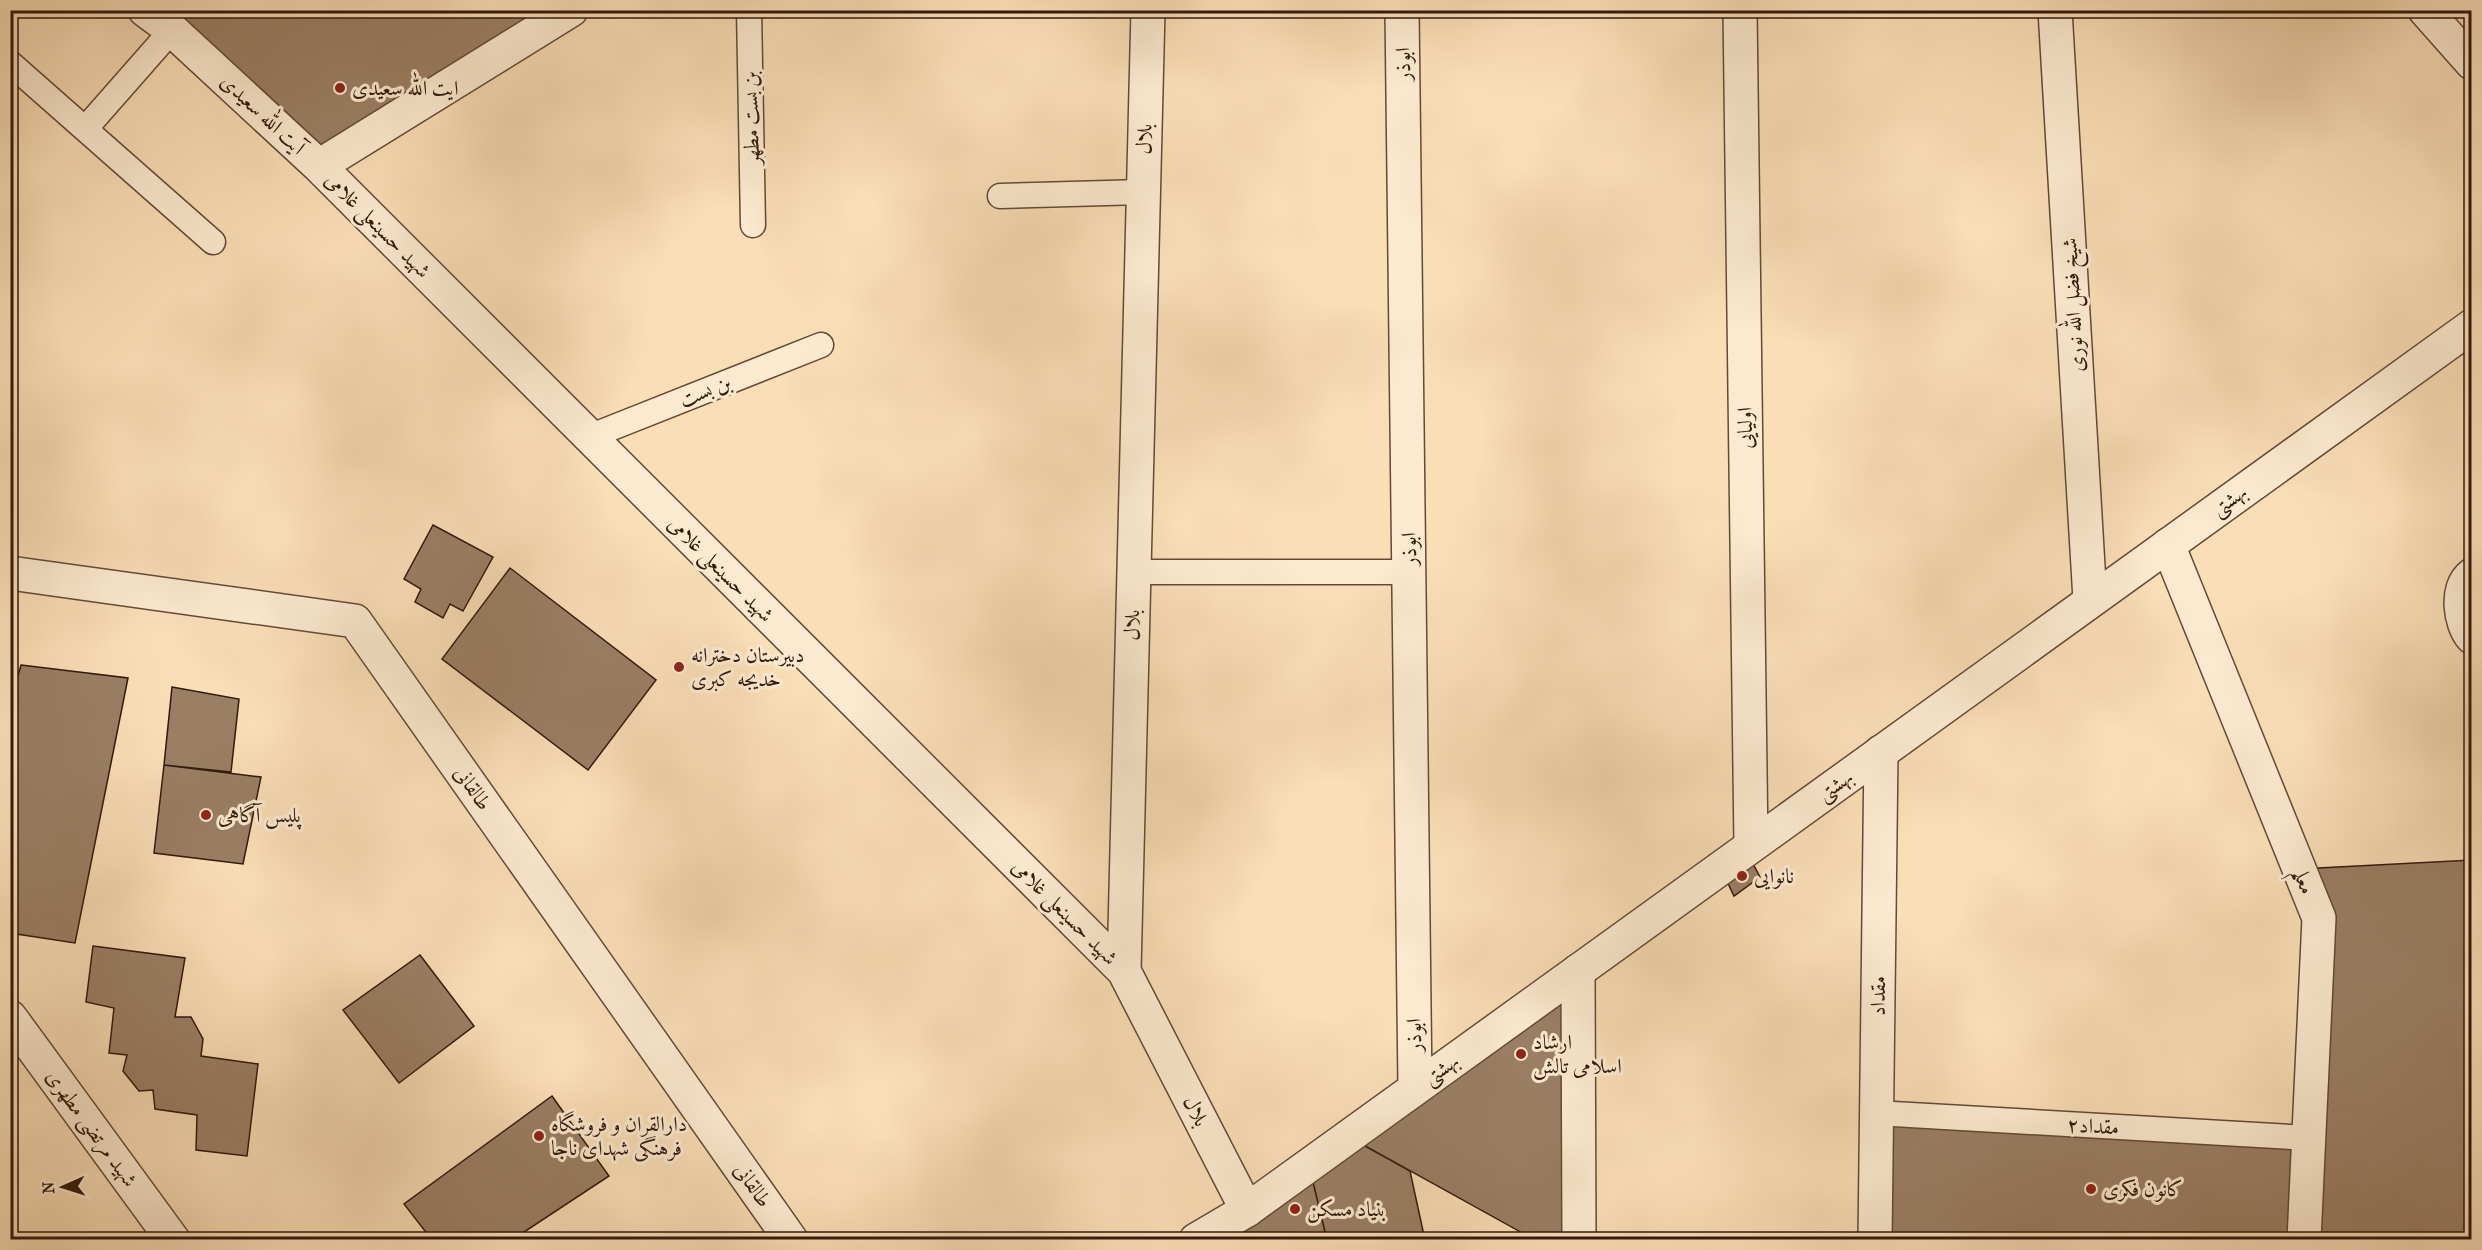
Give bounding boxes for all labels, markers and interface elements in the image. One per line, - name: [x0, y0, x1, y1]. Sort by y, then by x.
- street label: ابوذر: [1391, 47, 1416, 83]
- street label: آیت الله سعیدی: [215, 65, 315, 162]
- place label: ایت الله سعیدی: [352, 71, 459, 101]
- street label: بن بست مطهر: [738, 71, 765, 167]
- marker: ایت الله سعیدی: [333, 81, 347, 95]
- street label: بلال: [1131, 123, 1158, 155]
- street label: شهید حسینعلی غلامی: [317, 167, 436, 286]
- street label: شیخ فضل الله نوری: [2053, 237, 2095, 373]
- street label: بن بست: [676, 370, 734, 412]
- street label: اولیایی: [1733, 407, 1759, 449]
- street label: بهشتی: [2206, 479, 2253, 523]
- street label: شهید حسینعلی غلامی: [660, 511, 779, 630]
- street label: ابوذر: [1397, 532, 1422, 568]
- street label: بلال: [1120, 609, 1145, 641]
- place label: دبیرستان دخترانه خدیجه کبری: [691, 643, 805, 692]
- marker: دبیرستان دخترانه خدیجه کبری: [672, 660, 686, 674]
- street label: طالقانی: [449, 761, 497, 815]
- street label: بهشتی: [1812, 764, 1859, 808]
- place label: پلیس آگاهی: [218, 802, 302, 830]
- marker: پلیس آگاهی: [199, 808, 213, 822]
- street label: شهید حسینعلی غلامی: [1004, 854, 1123, 973]
- place label: نانوایی: [1754, 864, 1794, 890]
- street label: معلم: [2280, 864, 2320, 901]
- marker: نانوایی: [1735, 869, 1749, 883]
- street label: مقداد: [1866, 976, 1890, 1016]
- street label: ابوذر: [1402, 1018, 1427, 1054]
- place label: ارشاد اسلامی تالش: [1533, 1030, 1622, 1080]
- marker: ارشاد اسلامی تالش: [1514, 1047, 1528, 1061]
- street label: بهشتی: [1418, 1048, 1465, 1092]
- street label: شهید مرتضی مطهری: [39, 1065, 143, 1193]
- street label: بلال: [1177, 1092, 1214, 1131]
- place label: دارالقران و فروشگاه فرهنگی شهدای ناجا: [551, 1111, 687, 1162]
- street label: مقداد۲: [2066, 1113, 2120, 1139]
- marker: دارالقران و فروشگاه فرهنگی شهدای ناجا: [532, 1129, 546, 1143]
- north arrow: [33, 1157, 93, 1217]
- street label: طالقانی: [729, 1158, 777, 1212]
- place label: کانون فکری: [2103, 1177, 2183, 1202]
- text: N: [39, 1180, 58, 1194]
- marker: کانون فکری: [2084, 1182, 2098, 1196]
- place label: بنیاد مسکن: [1307, 1197, 1386, 1223]
- marker: بنیاد مسکن: [1288, 1202, 1302, 1216]

